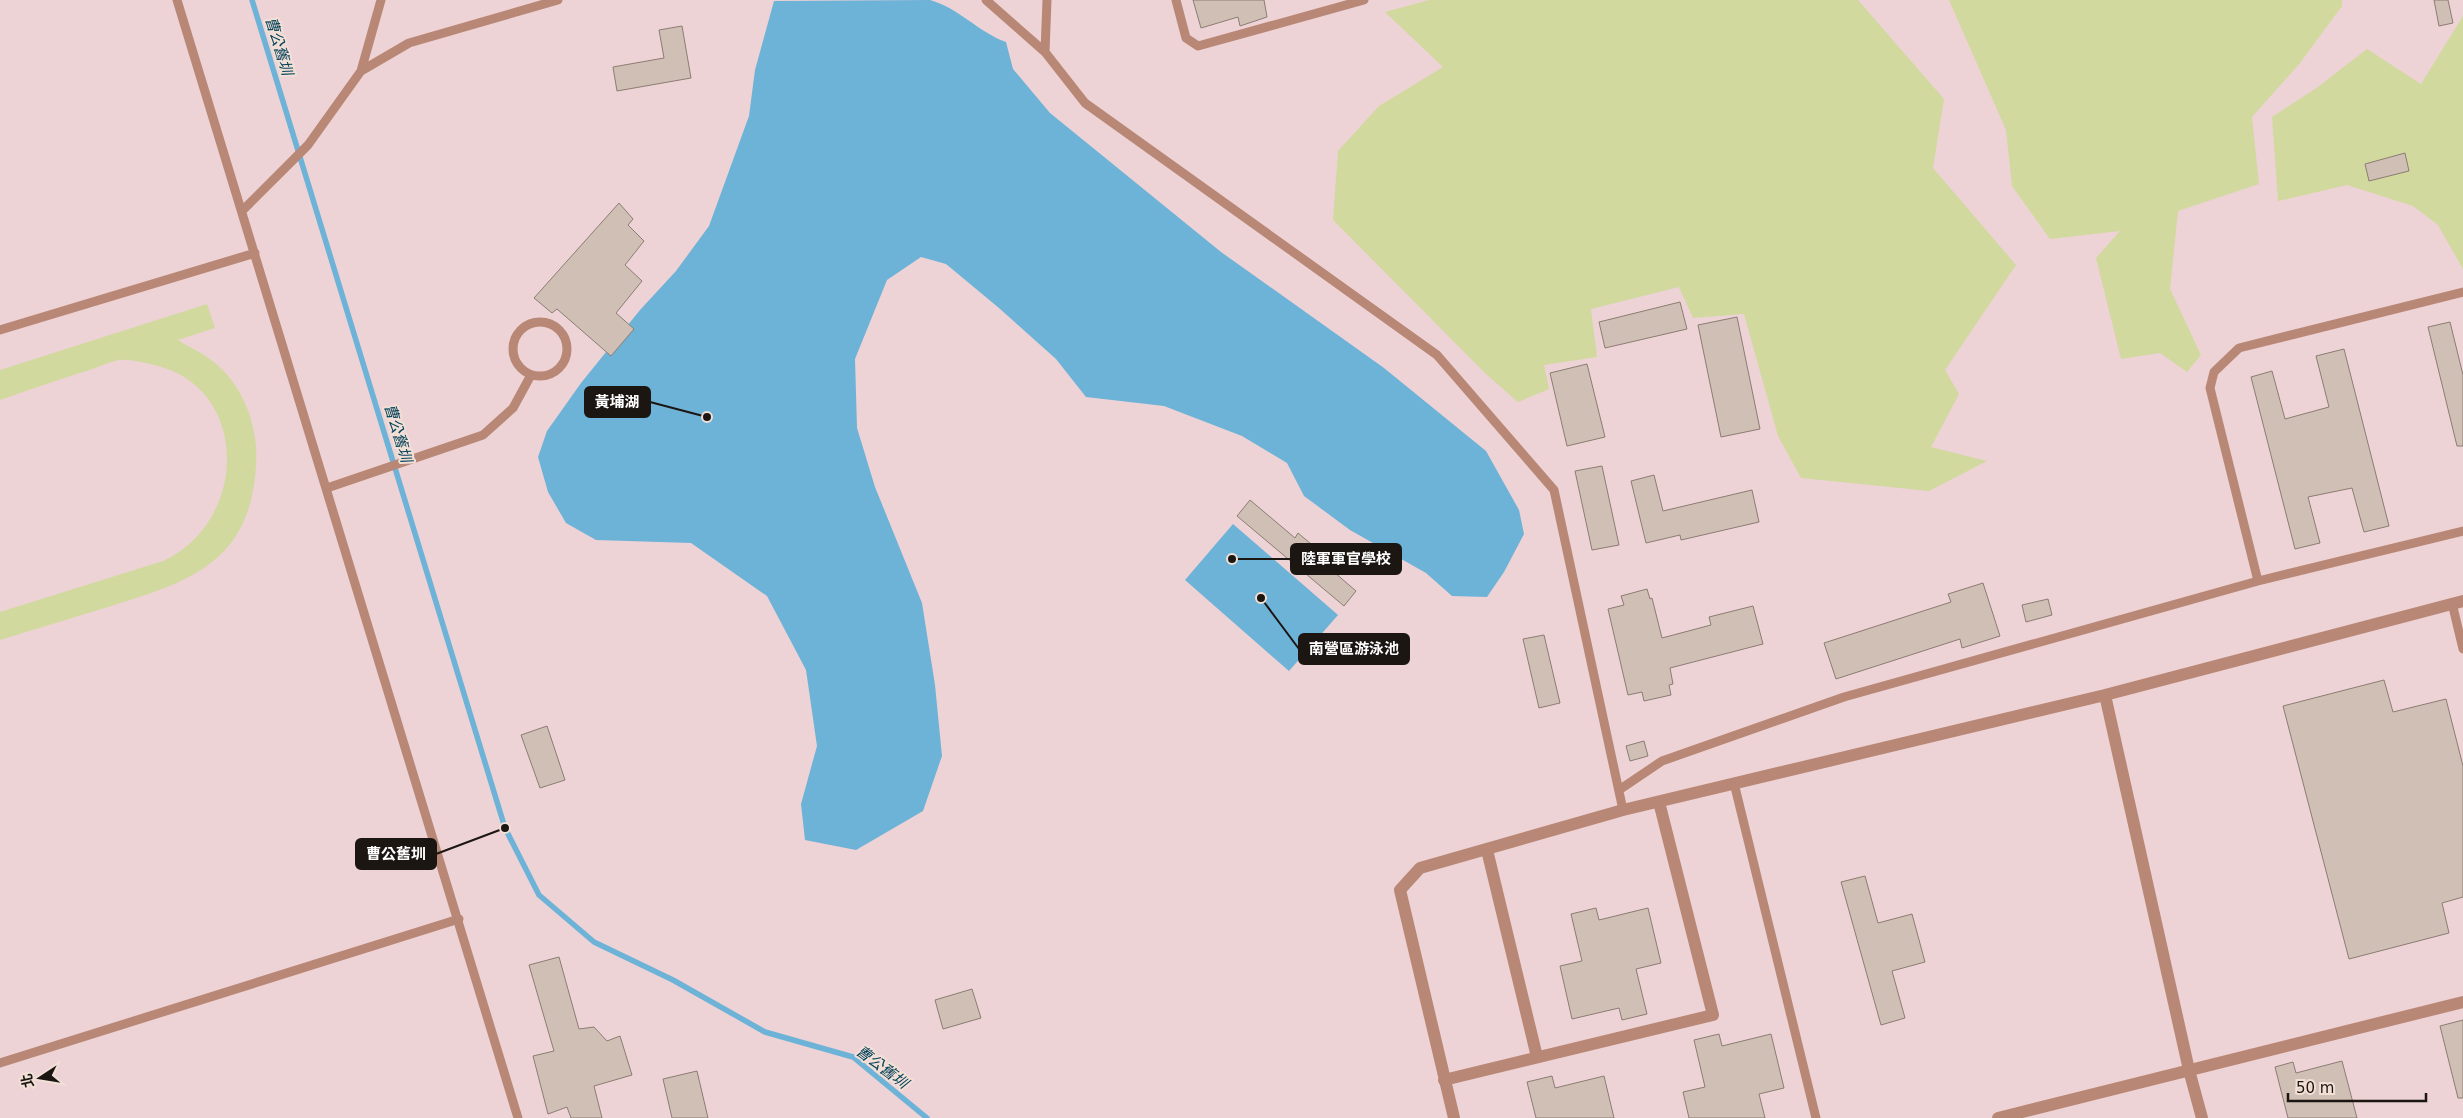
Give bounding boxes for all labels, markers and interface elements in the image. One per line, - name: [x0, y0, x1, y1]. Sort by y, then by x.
- water label: 曹公舊圳: [262, 15, 297, 79]
- callout: 黃埔湖: [585, 387, 650, 417]
- text: 黃埔湖: [594, 393, 640, 411]
- water label: 曹公舊圳: [381, 402, 416, 466]
- callout: 陸軍軍官學校: [1291, 544, 1401, 574]
- text: 陸軍軍官學校: [1301, 550, 1391, 568]
- callout: 南營區游泳池: [1299, 634, 1409, 664]
- text: 南營區游泳池: [1309, 640, 1399, 658]
- callout: 曹公舊圳: [356, 839, 436, 869]
- text: 曹公舊圳: [366, 845, 426, 863]
- water label: 曹公舊圳: [853, 1042, 913, 1093]
- north arrow: [15, 1053, 65, 1103]
- scale bar: [2288, 1070, 2426, 1102]
- text: 北: [18, 1072, 37, 1089]
- text: 50 m: [2296, 1079, 2334, 1097]

